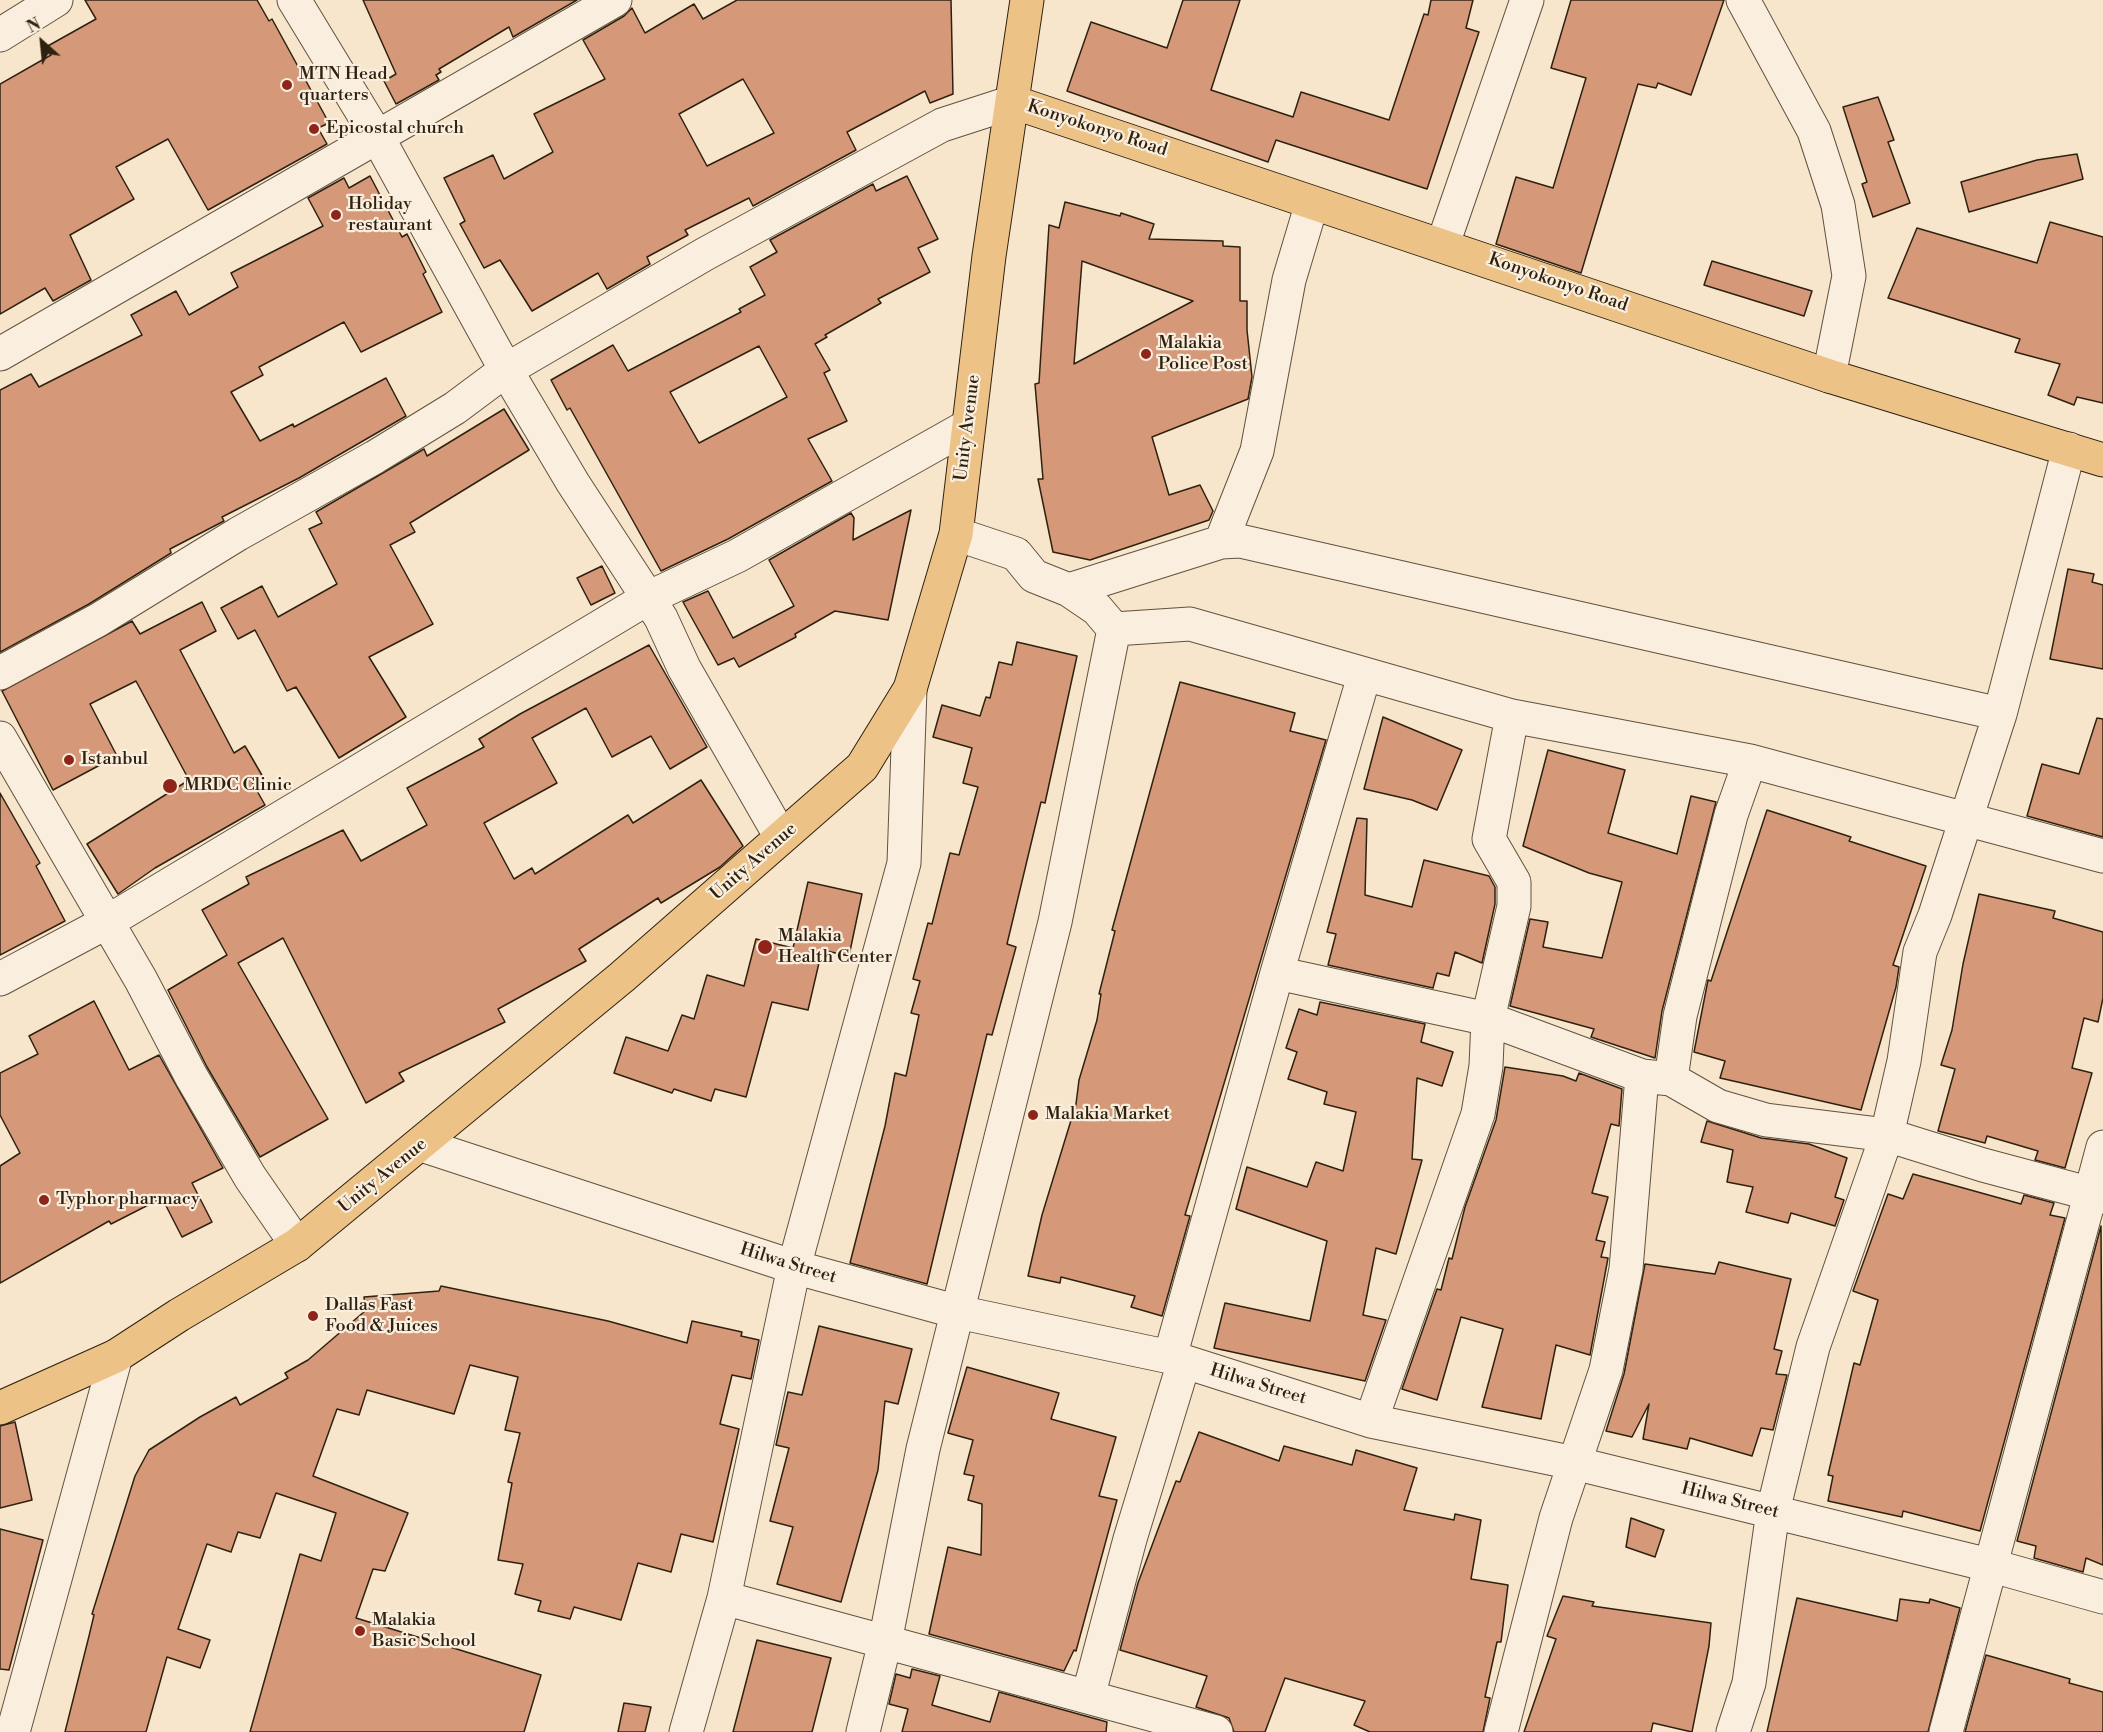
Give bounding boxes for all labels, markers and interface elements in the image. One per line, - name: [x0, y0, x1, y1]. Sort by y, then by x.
- north arrow: [12, 12, 72, 72]
- text: N: [24, 14, 44, 38]
- place label: MTN Head quarters: [299, 64, 388, 106]
- marker: MTN Head quarters: [280, 78, 294, 92]
- street label: Konyokonyo Road: [1024, 96, 1170, 162]
- place label: Epicostal church: [326, 118, 464, 140]
- marker: Epicostal church: [307, 122, 321, 136]
- place label: Holiday restaurant: [348, 194, 433, 236]
- marker: Holiday restaurant: [329, 208, 343, 222]
- street label: Konyokonyo Road: [1485, 249, 1631, 317]
- place label: Malakia Police Post: [1158, 333, 1248, 376]
- marker: Malakia Police Post: [1139, 347, 1153, 361]
- street label: Unity Avenue: [951, 373, 985, 483]
- place label: Istanbul: [81, 749, 148, 771]
- marker: Istanbul: [62, 753, 76, 767]
- place label: MRDC Clinic: [184, 775, 292, 797]
- marker: MRDC Clinic: [161, 777, 179, 795]
- street label: Unity Avenue: [706, 819, 802, 905]
- place label: Malakia Health Center: [778, 926, 892, 968]
- marker: Malakia Health Center: [756, 938, 774, 956]
- place label: Malakia Market: [1045, 1104, 1170, 1126]
- marker: Malakia Market: [1026, 1108, 1040, 1122]
- street label: Unity Avenue: [334, 1134, 432, 1218]
- place label: Typhor pharmacy: [56, 1189, 200, 1211]
- marker: Typhor pharmacy: [37, 1193, 51, 1207]
- street label: Hilwa Street: [737, 1239, 839, 1289]
- place label: Dallas Fast Food & Juices: [325, 1295, 438, 1338]
- marker: Dallas Fast Food & Juices: [306, 1309, 320, 1323]
- street label: Hilwa Street: [1207, 1360, 1309, 1410]
- street label: Hilwa Street: [1679, 1478, 1781, 1524]
- place label: Malakia Basic School: [372, 1610, 476, 1652]
- marker: Malakia Basic School: [353, 1624, 367, 1638]

